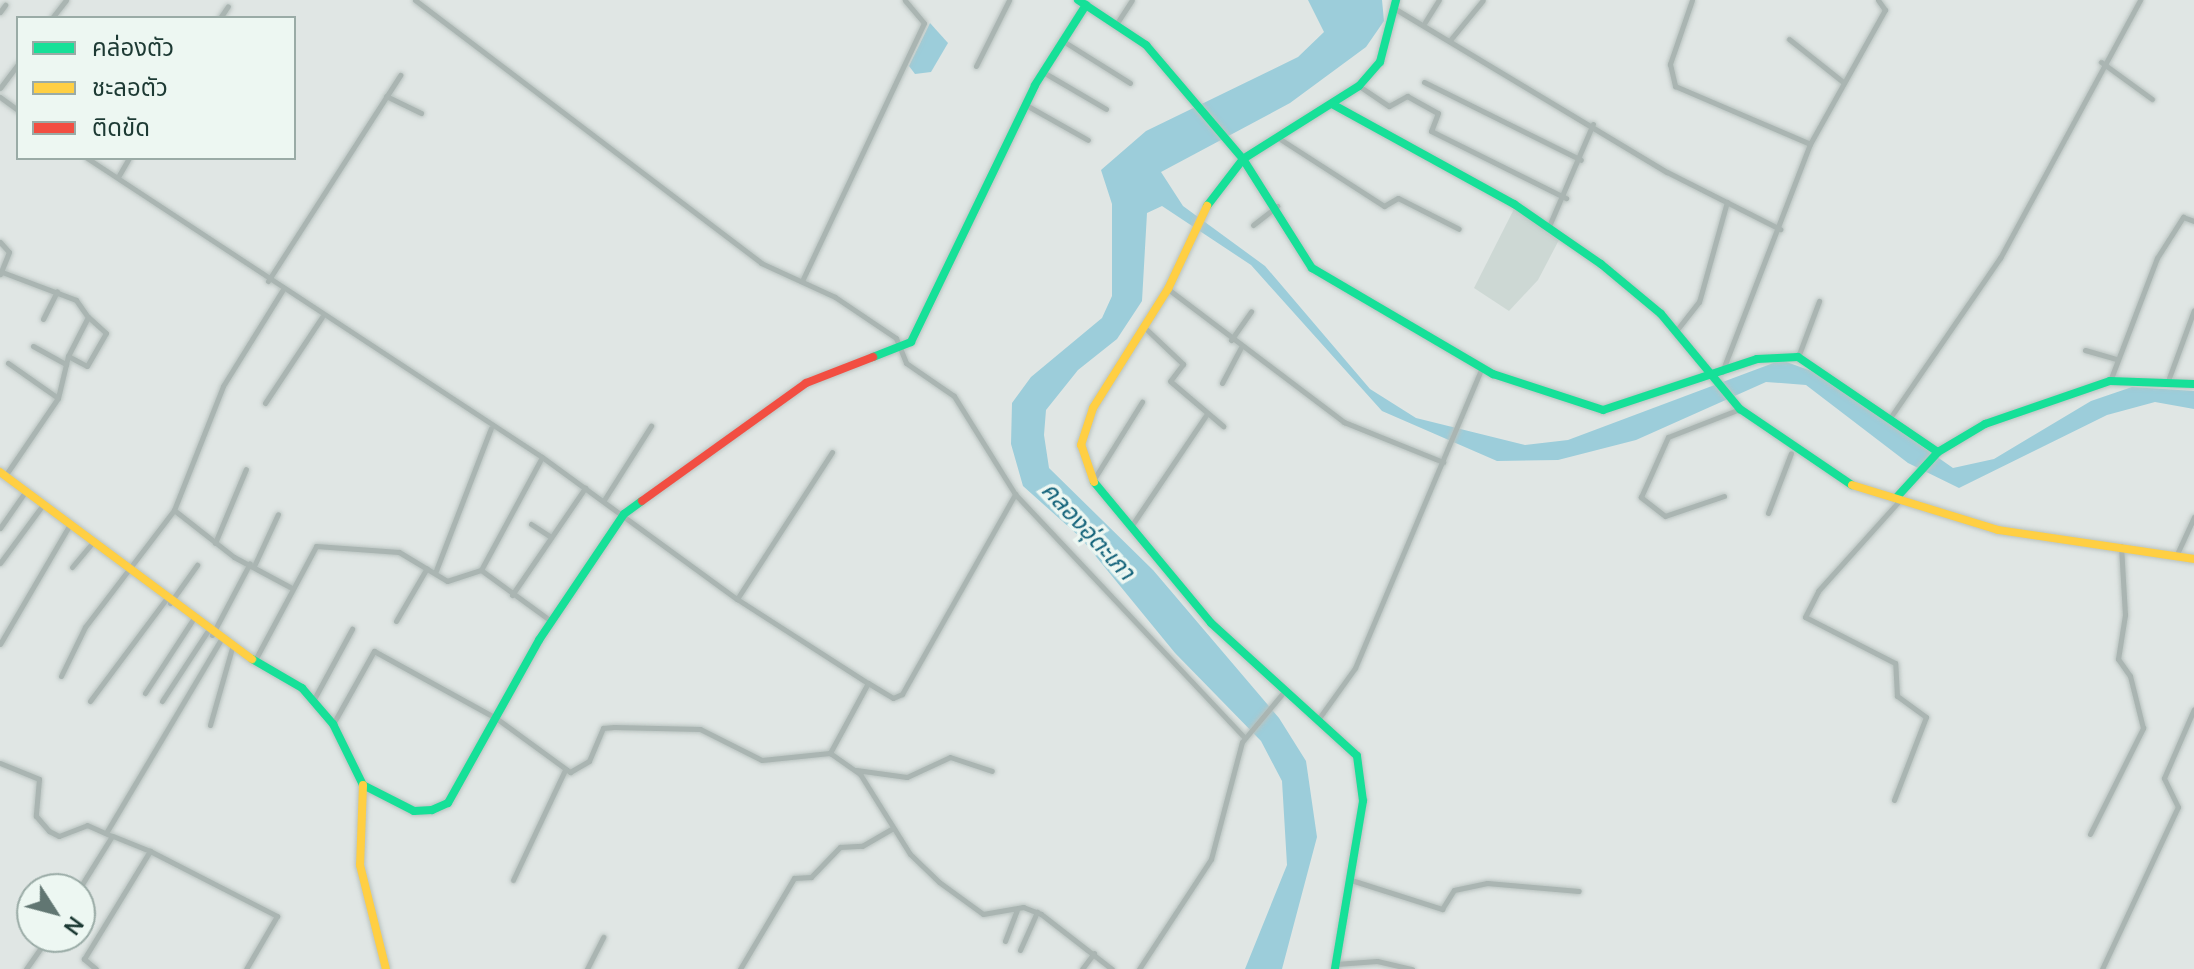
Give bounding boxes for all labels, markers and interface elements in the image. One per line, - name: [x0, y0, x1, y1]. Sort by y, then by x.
- legend: [16, 16, 296, 160]
- text: คล่องตัว: [92, 30, 174, 63]
- text: ชะลอตัว: [92, 70, 168, 103]
- text: ติดขัด: [92, 110, 150, 143]
- water label: คลองอุ่ตะเภา: [1036, 475, 1142, 585]
- north arrow: [16, 873, 96, 953]
- text: N: [57, 911, 91, 941]

